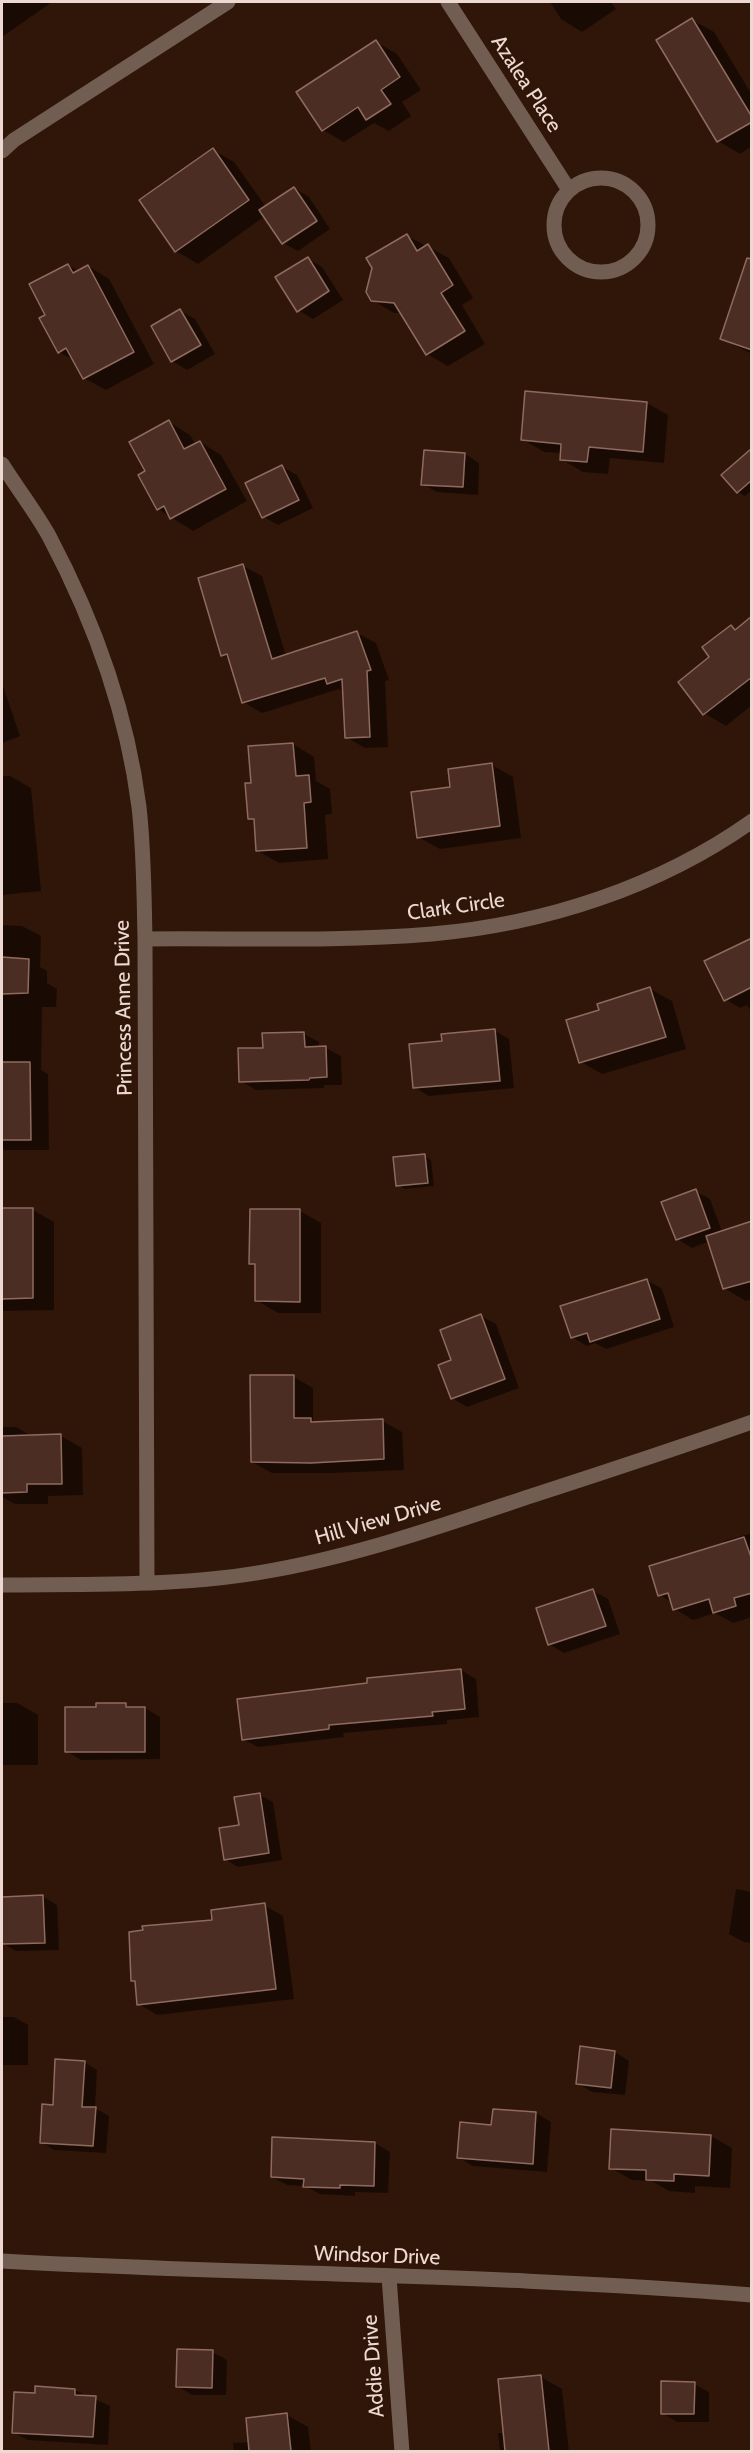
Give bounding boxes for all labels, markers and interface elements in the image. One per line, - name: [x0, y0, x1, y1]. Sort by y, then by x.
- street label: Azalea Place: [485, 31, 567, 137]
- street label: Clark Circle: [406, 888, 506, 926]
- street label: Princess Anne Drive: [110, 920, 138, 1096]
- street label: Hill View Drive: [312, 1491, 444, 1551]
- street label: Windsor Drive: [313, 2241, 441, 2271]
- street label: Addie Drive: [358, 2314, 390, 2418]

